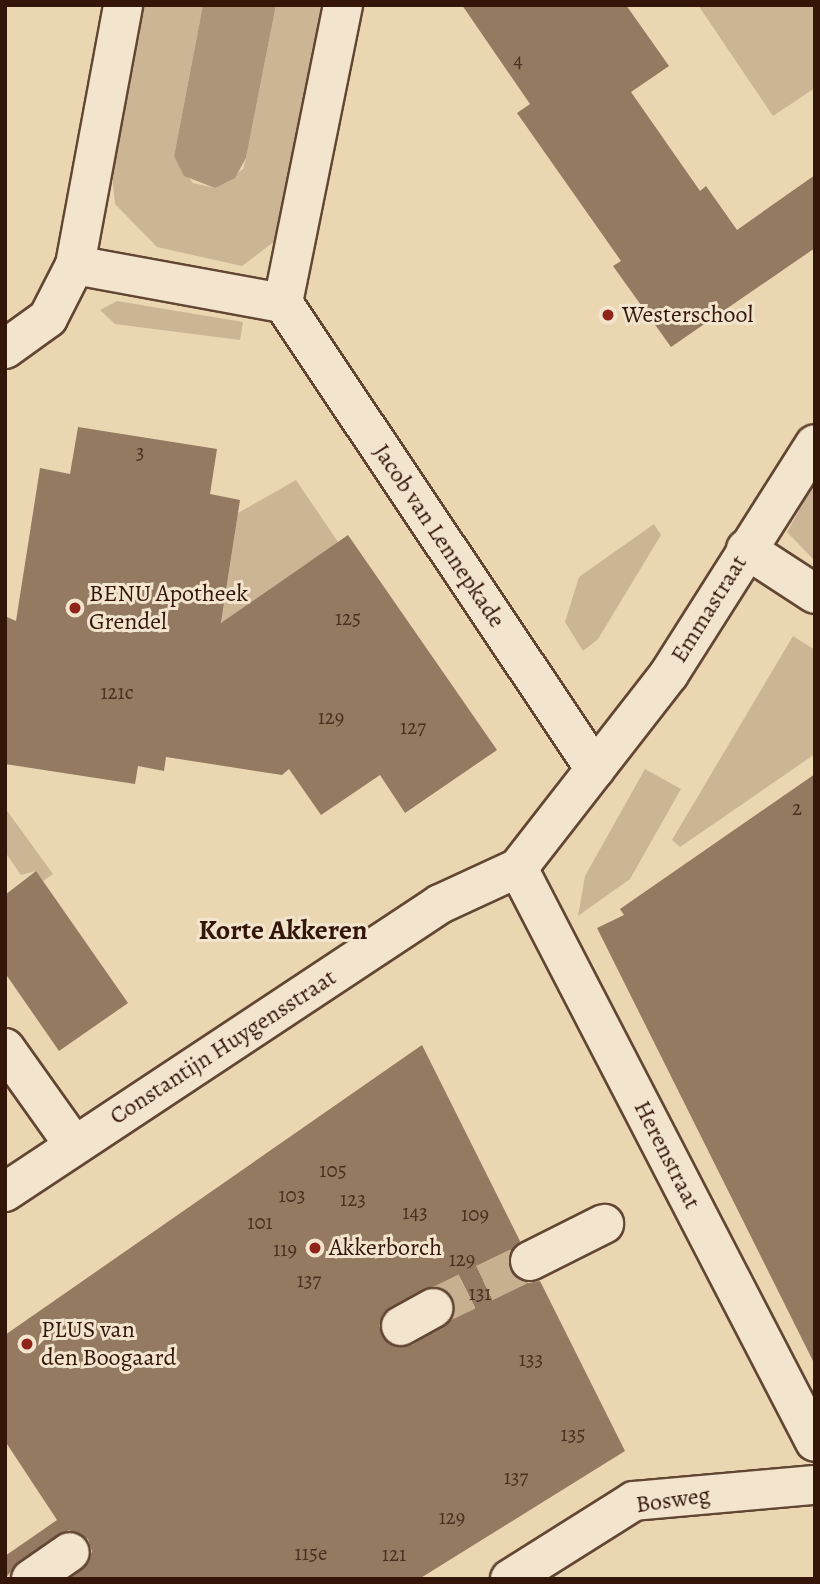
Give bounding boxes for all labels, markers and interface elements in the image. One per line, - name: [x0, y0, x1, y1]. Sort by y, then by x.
- house number: 4: [513, 47, 523, 73]
- place label: Westerschool: [622, 301, 753, 329]
- marker: Westerschool: [600, 307, 616, 323]
- house number: 3: [136, 439, 144, 465]
- street label: Jacob van Lennepkade: [367, 439, 511, 633]
- street label: Emmastraat: [665, 550, 753, 668]
- place label: BENU Apotheek Grendel: [89, 580, 248, 636]
- marker: BENU Apotheek Grendel: [67, 600, 83, 616]
- house number: 125: [335, 605, 361, 631]
- house number: 121c: [100, 679, 134, 705]
- house number: 129: [318, 704, 344, 730]
- house number: 127: [400, 714, 426, 740]
- house number: 2: [792, 795, 802, 821]
- district label: Korte Akkeren: [198, 913, 368, 947]
- street label: Constantijn Huygensstraat: [105, 963, 341, 1131]
- street label: Herenstraat: [627, 1096, 707, 1214]
- house number: 105: [319, 1157, 347, 1183]
- house number: 103: [278, 1182, 306, 1208]
- house number: 123: [340, 1186, 366, 1212]
- house number: 143: [402, 1199, 428, 1225]
- house number: 109: [461, 1201, 489, 1227]
- house number: 101: [247, 1209, 273, 1235]
- place label: Akkerborch: [329, 1234, 442, 1262]
- house number: 119: [273, 1236, 297, 1262]
- marker: Akkerborch: [307, 1240, 323, 1256]
- house number: 129: [449, 1246, 475, 1272]
- house number: 137: [297, 1267, 321, 1293]
- house number: 131: [468, 1280, 492, 1306]
- place label: PLUS van den Boogaard: [41, 1316, 176, 1372]
- marker: PLUS van den Boogaard: [19, 1336, 35, 1352]
- house number: 133: [519, 1346, 543, 1372]
- house number: 135: [561, 1421, 585, 1447]
- house number: 137: [504, 1464, 528, 1490]
- street label: Bosweg: [634, 1481, 712, 1519]
- house number: 129: [439, 1504, 465, 1530]
- house number: 115e: [295, 1540, 327, 1566]
- house number: 121: [382, 1541, 406, 1567]

